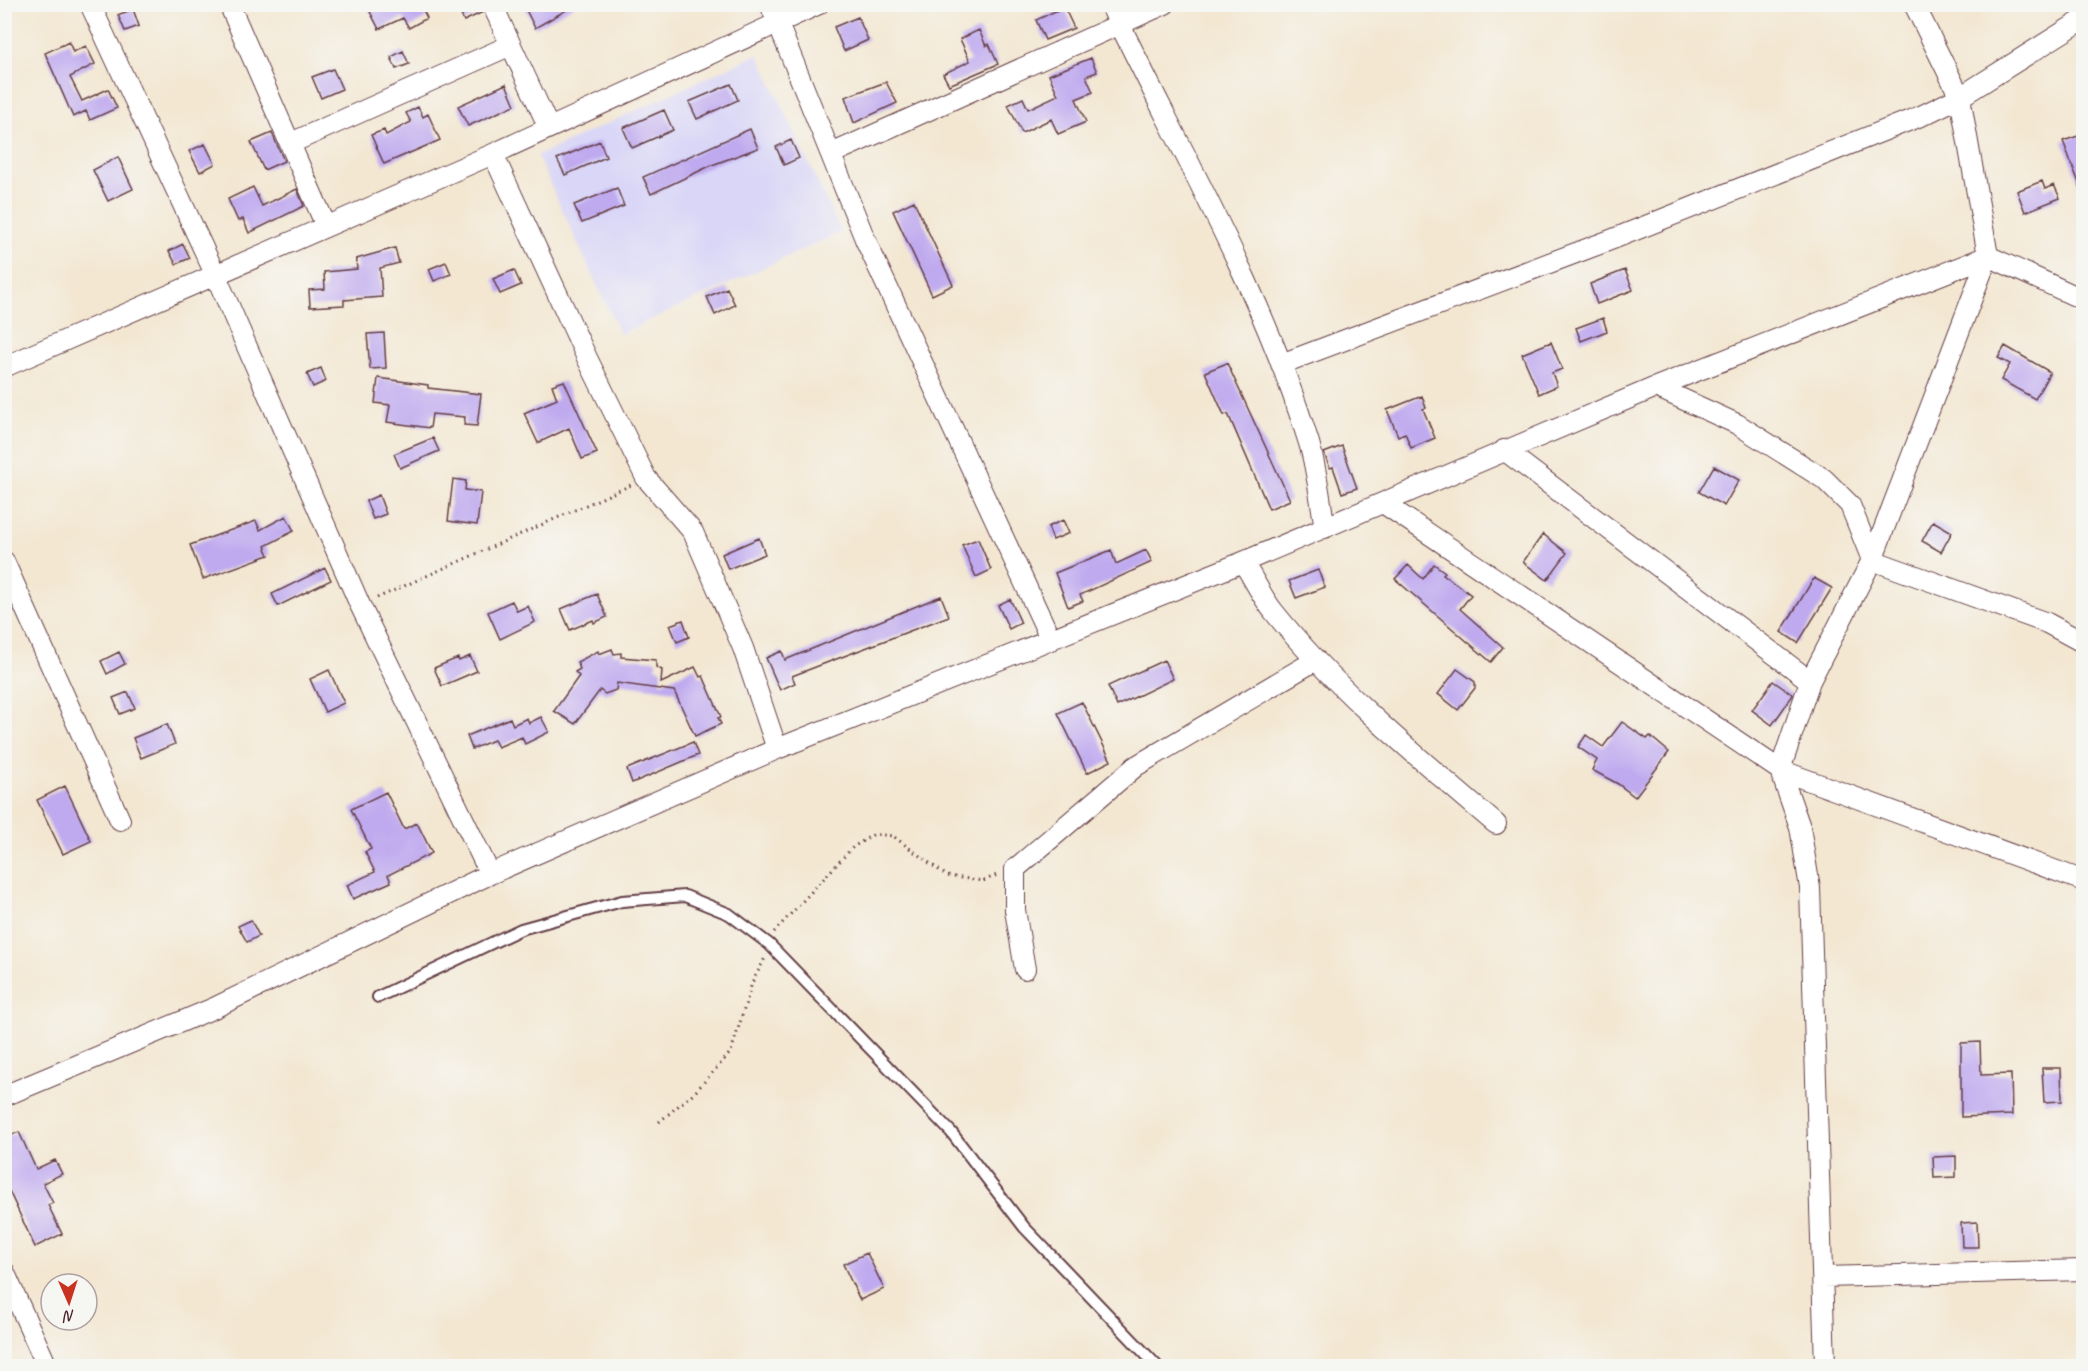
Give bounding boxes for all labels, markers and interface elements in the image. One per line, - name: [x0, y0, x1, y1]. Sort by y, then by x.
- north arrow: [39, 1272, 99, 1332]
- text: N: [61, 1306, 75, 1326]

